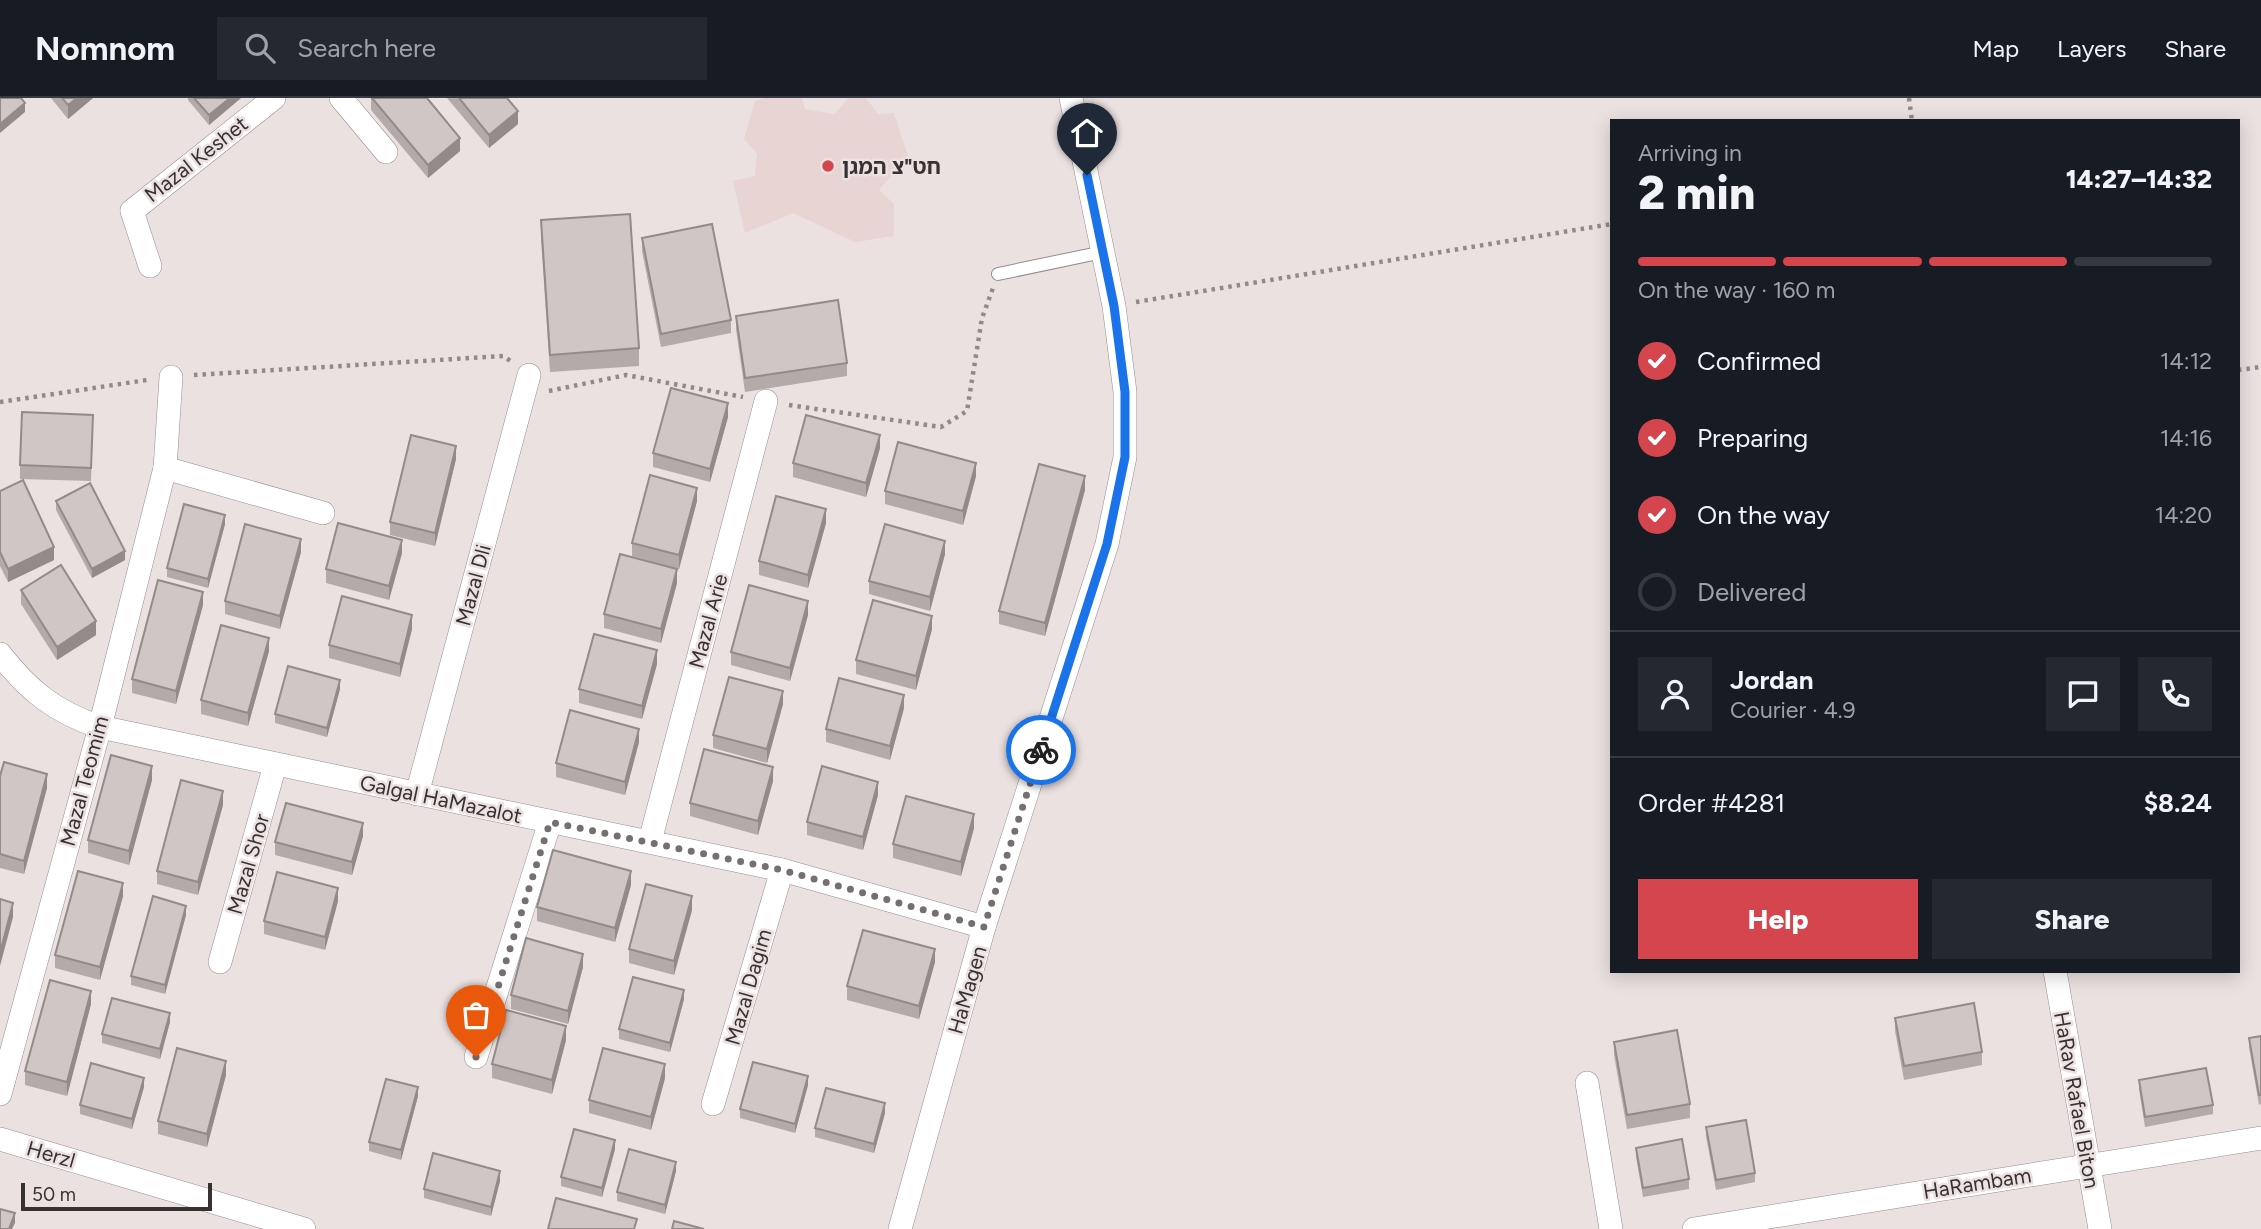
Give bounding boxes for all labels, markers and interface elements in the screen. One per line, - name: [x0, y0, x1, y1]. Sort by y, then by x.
- search box: [217, 17, 707, 80]
- text: Nomnom: [35, 29, 175, 68]
- icon: search: [241, 29, 279, 67]
- text: Search here: [297, 32, 436, 64]
- text: Map: [1972, 34, 2019, 63]
- text: Layers: [2057, 34, 2126, 63]
- text: Share: [2164, 34, 2226, 63]
- pin: [1057, 103, 1117, 175]
- street label: Mazal Keshet: [139, 111, 253, 207]
- icon: home: [1068, 114, 1106, 152]
- text: Arriving in: [1638, 139, 1742, 167]
- place label: חט"צ המגן: [842, 154, 941, 179]
- marker: חט"צ המגן: [820, 158, 836, 174]
- text: 14:27–14:32: [2066, 163, 2212, 195]
- text: 2 min: [1638, 165, 1755, 221]
- text: On the way · 160 m: [1638, 276, 1835, 304]
- icon: check: [1638, 342, 1676, 380]
- text: Confirmed: [1697, 345, 1821, 377]
- text: 14:12: [2160, 347, 2212, 375]
- icon: check: [1638, 419, 1676, 457]
- text: Preparing: [1697, 422, 1808, 454]
- text: 14:16: [2160, 424, 2212, 452]
- icon: check: [1638, 496, 1676, 534]
- text: On the way: [1697, 499, 1830, 531]
- text: 14:20: [2155, 501, 2212, 529]
- street label: Mazal Dli: [450, 542, 496, 628]
- street label: Mazal Arie: [683, 571, 733, 671]
- text: Delivered: [1697, 576, 1806, 608]
- button: person: [1638, 657, 1712, 731]
- button: chat: [2046, 657, 2120, 731]
- button: phone: [2138, 657, 2212, 731]
- text: Jordan: [1730, 664, 1813, 696]
- text: Courier · 4.9: [1730, 696, 1856, 724]
- street label: Mazal Teomim: [55, 713, 113, 849]
- courier: [1006, 715, 1076, 785]
- icon: bike: [1022, 731, 1060, 769]
- street label: Galgal HaMazalot: [358, 770, 524, 828]
- text: Order #4281: [1638, 787, 1785, 819]
- text: $8.24: [2144, 787, 2212, 819]
- street label: Mazal Shor: [222, 811, 274, 917]
- button: Help: [1638, 879, 1918, 959]
- button: Share: [1932, 879, 2212, 959]
- street label: Mazal Dagim: [720, 926, 776, 1048]
- street label: HaMagen: [943, 943, 991, 1037]
- pin: [446, 985, 506, 1057]
- icon: bag: [457, 996, 495, 1034]
- street label: HaRav Rafael Biton: [2049, 1010, 2105, 1190]
- street label: Herzl: [24, 1135, 78, 1173]
- street label: HaRambam: [1921, 1162, 2033, 1204]
- scale bar: [21, 1180, 212, 1212]
- text: 50 m: [32, 1183, 76, 1206]

